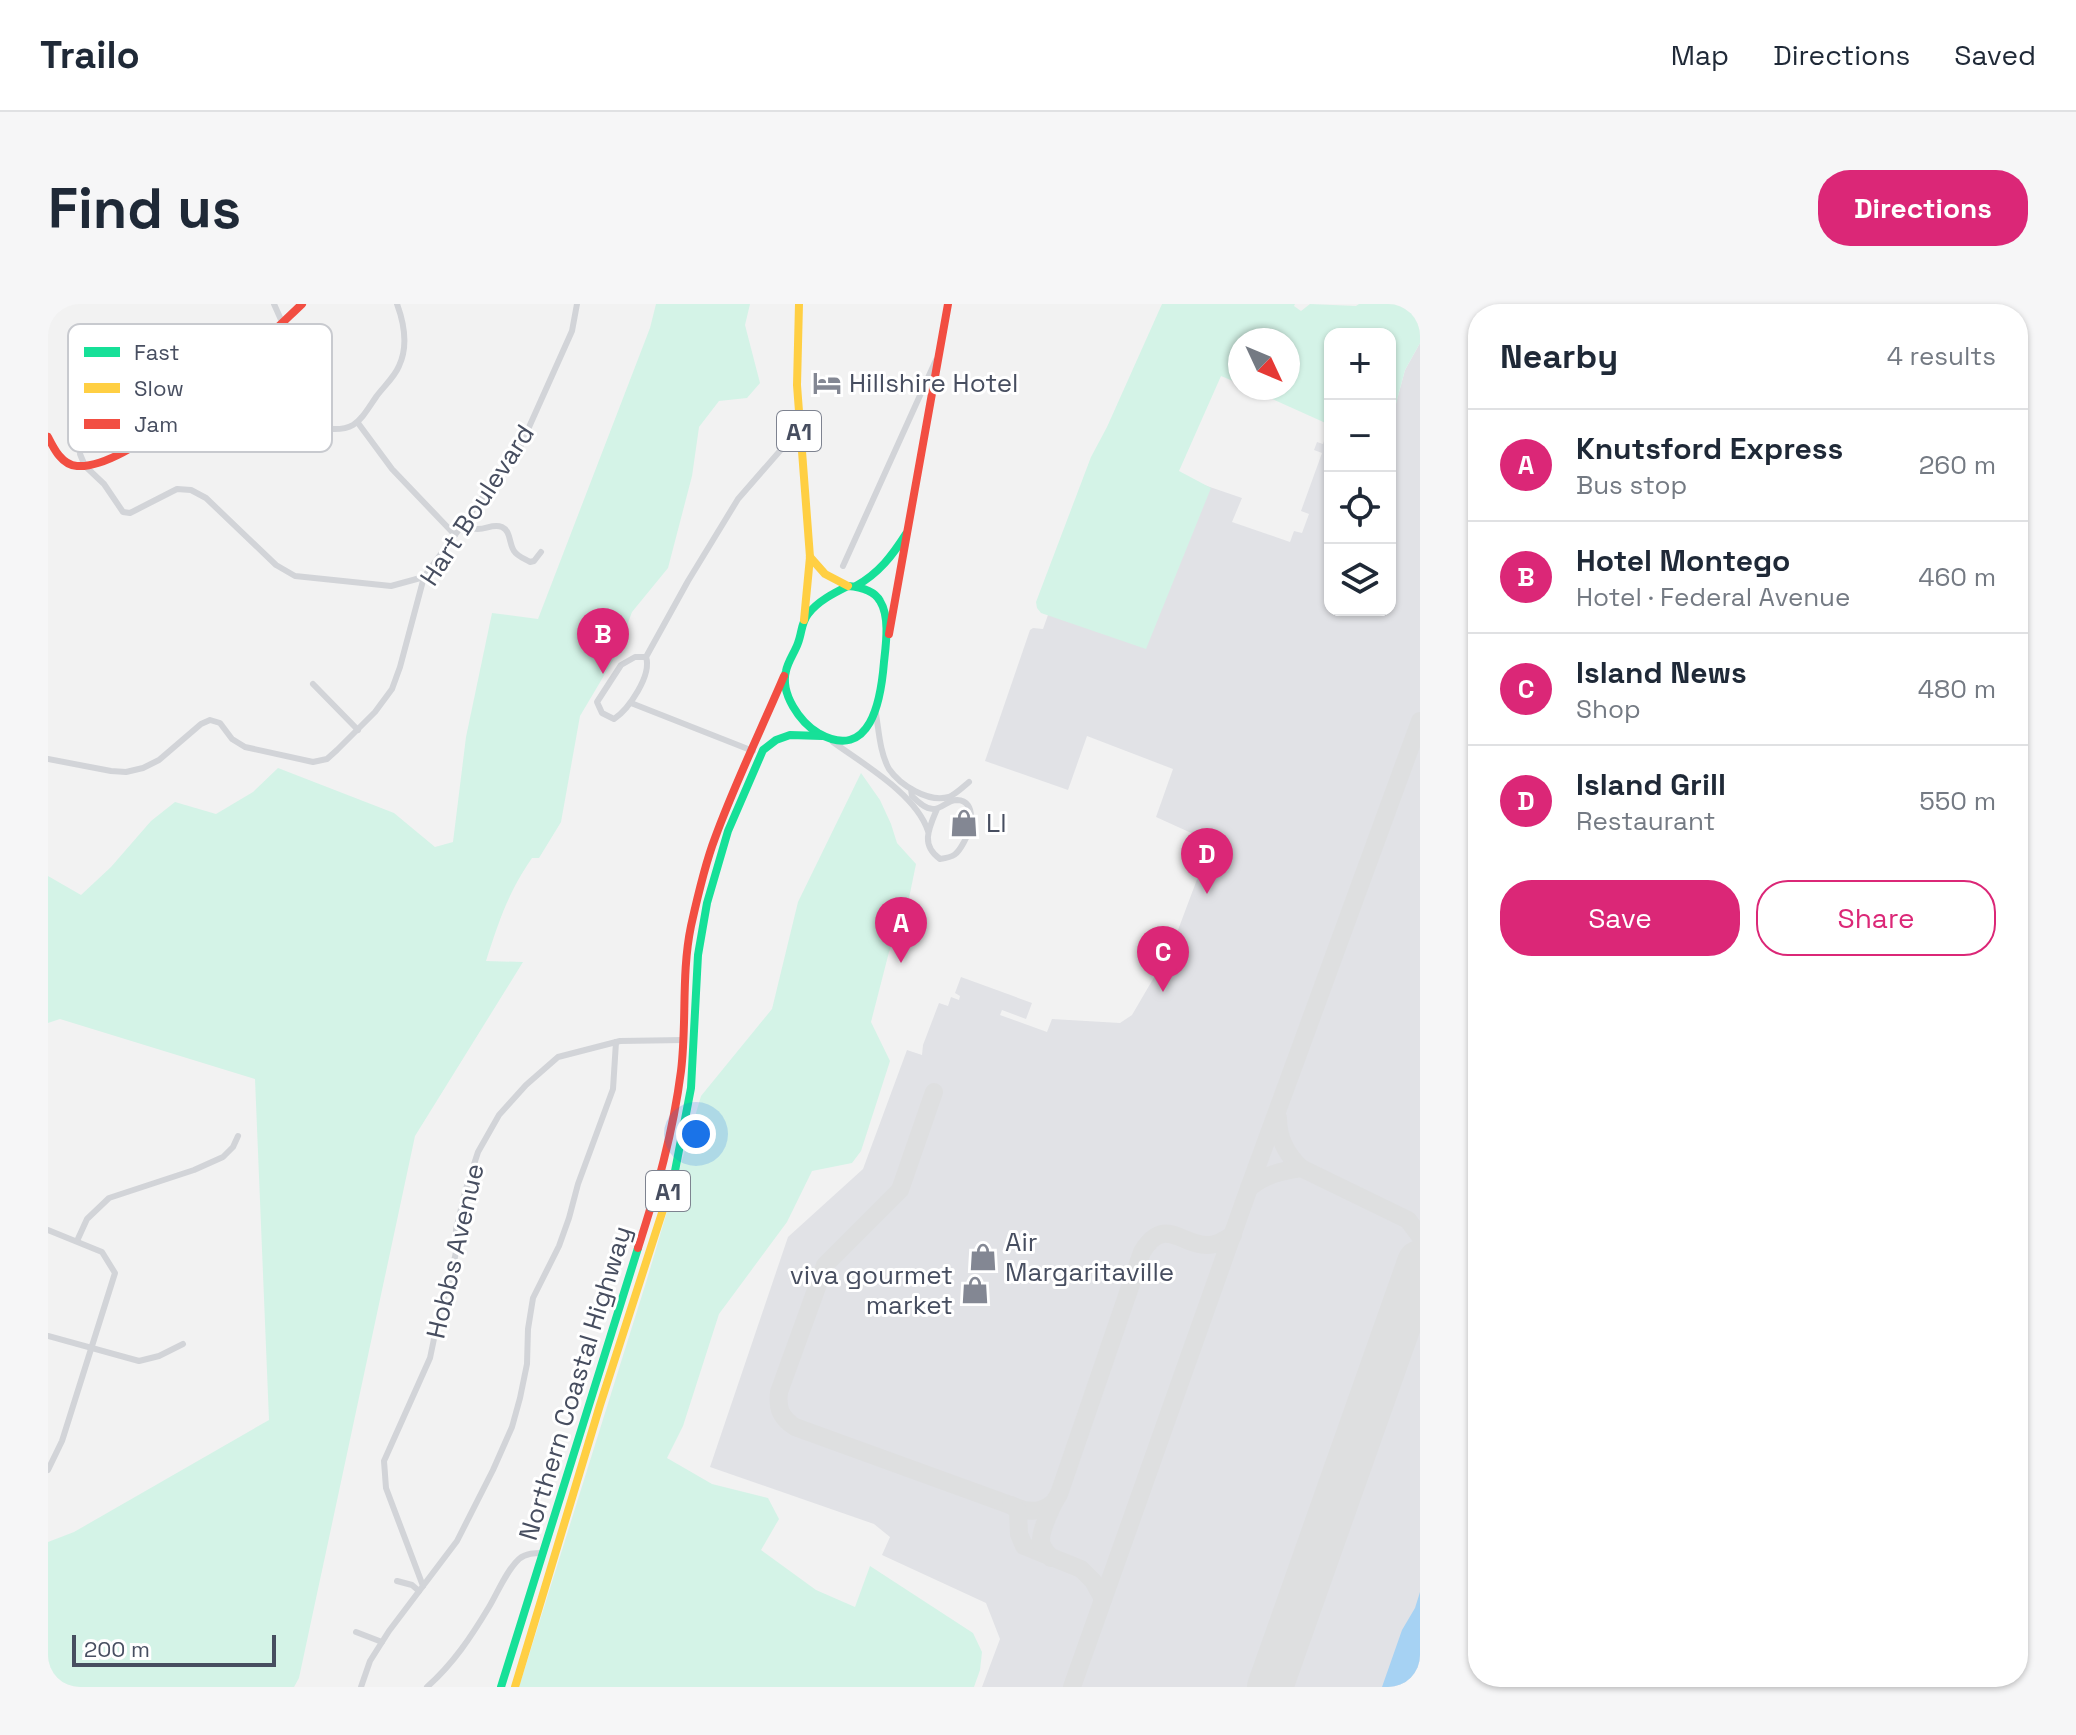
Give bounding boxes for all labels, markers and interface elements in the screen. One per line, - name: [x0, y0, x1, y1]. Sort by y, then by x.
- text: Trailo: [40, 31, 140, 79]
- text: Map: [1671, 37, 1729, 73]
- text: Directions: [1773, 37, 1910, 73]
- text: Saved: [1954, 37, 2036, 73]
- button: Directions: [1818, 170, 2028, 246]
- text: Find us: [48, 173, 241, 244]
- legend: [68, 324, 332, 452]
- north arrow: [1228, 328, 1300, 400]
- map controls: [1324, 328, 1396, 616]
- button: +: [1324, 328, 1396, 400]
- text: Nearby: [1500, 335, 1618, 378]
- text: Fast: [134, 338, 180, 366]
- text: 4 results: [1887, 339, 1996, 373]
- place label: Hillshire Hotel: [849, 366, 1018, 400]
- hotel icon: Hillshire Hotel: [812, 368, 842, 398]
- text: Slow: [134, 374, 184, 402]
- button: −: [1324, 400, 1396, 472]
- text: Jam: [134, 410, 178, 438]
- road number: A1: [777, 411, 821, 451]
- street label: Hart Boulevard: [412, 418, 542, 592]
- text: Knutsford Express: [1576, 429, 1843, 468]
- text: A: [1518, 448, 1534, 482]
- text: 260 m: [1919, 448, 1996, 482]
- text: Bus stop: [1576, 468, 1687, 502]
- button: locate: [1324, 472, 1396, 544]
- text: Hotel Montego: [1576, 541, 1790, 580]
- button: layers: [1324, 544, 1396, 616]
- text: B: [1517, 560, 1535, 594]
- text: 460 m: [1918, 560, 1996, 594]
- text: Hotel · Federal Avenue: [1576, 580, 1850, 614]
- pin: B: [577, 608, 629, 674]
- text: Island News: [1576, 653, 1747, 692]
- text: C: [1518, 672, 1534, 706]
- text: 480 m: [1918, 672, 1996, 706]
- text: Shop: [1576, 692, 1641, 726]
- text: Island Grill: [1576, 765, 1726, 804]
- text: D: [1517, 784, 1535, 818]
- text: 550 m: [1919, 784, 1996, 818]
- text: Restaurant: [1576, 804, 1715, 838]
- place label: Ll: [986, 806, 1007, 840]
- shop icon: Ll: [949, 808, 979, 838]
- pin: D: [1181, 828, 1233, 894]
- button: Save: [1500, 880, 1740, 956]
- button: Share: [1756, 880, 1996, 956]
- pin: A: [875, 897, 927, 963]
- pin: C: [1137, 926, 1189, 992]
- your location: [676, 1114, 716, 1154]
- street label: Hobbs Avenue: [418, 1160, 492, 1342]
- road number: A1: [646, 1171, 690, 1211]
- street label: Northern Coastal Highway: [511, 1222, 639, 1544]
- place label: Air Margaritaville: [1005, 1225, 1174, 1289]
- shop icon: Air Margaritaville: [968, 1242, 998, 1272]
- place label: viva gourmet market: [790, 1258, 953, 1322]
- shop icon: viva gourmet market: [960, 1275, 990, 1305]
- scale bar: [72, 1631, 276, 1667]
- text: 200 m: [84, 1635, 150, 1663]

